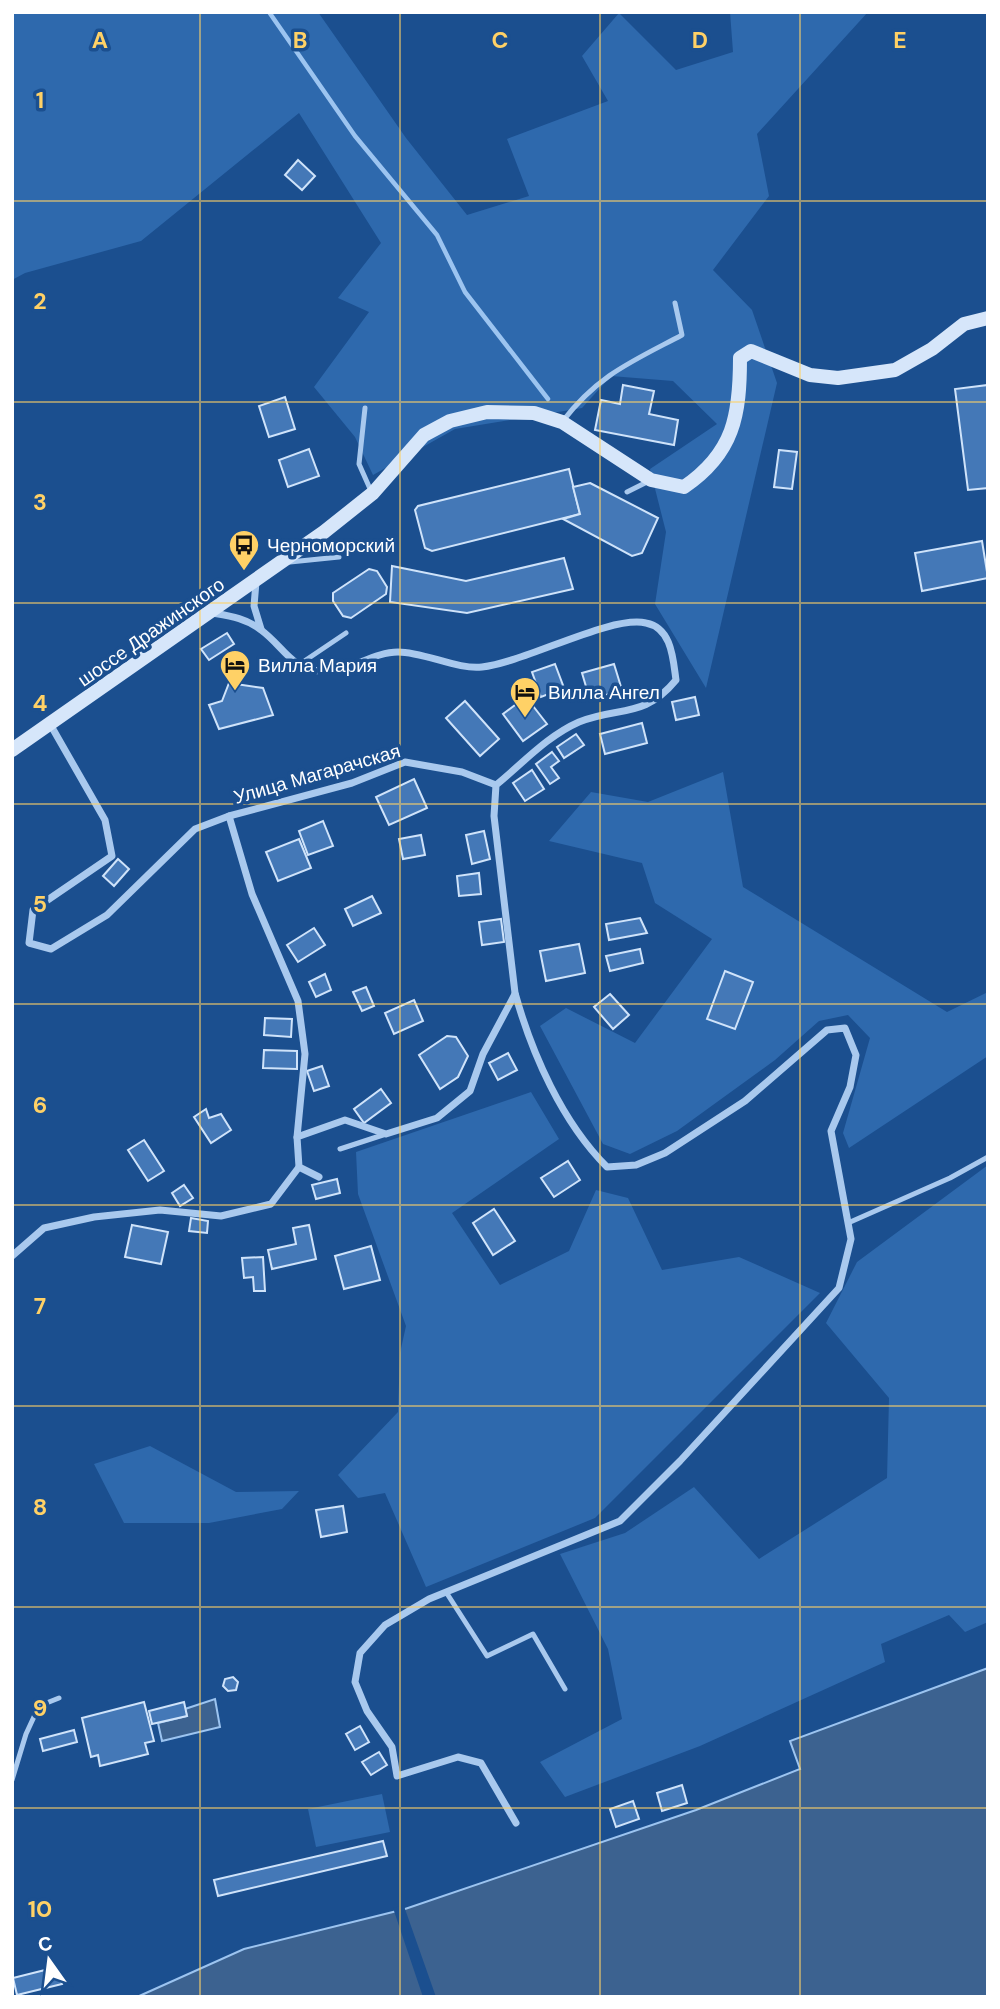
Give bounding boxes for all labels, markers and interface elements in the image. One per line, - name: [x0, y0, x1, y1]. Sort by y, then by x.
- text: A: [92, 25, 108, 55]
- text: B: [293, 25, 307, 55]
- text: C: [492, 25, 508, 55]
- text: D: [692, 25, 708, 55]
- text: E: [893, 25, 907, 55]
- text: 1: [36, 85, 44, 115]
- text: 2: [33, 286, 47, 316]
- text: 3: [33, 487, 47, 517]
- bus stop icon: Черноморский: [227, 528, 261, 572]
- place label: Черноморский: [267, 533, 395, 558]
- street label: шоссе Дражинского: [73, 572, 229, 692]
- hotel icon: Вилла Мария: [218, 648, 252, 692]
- place label: Вилла Мария: [258, 653, 377, 678]
- hotel icon: Вилла Ангел: [508, 675, 542, 719]
- place label: Вилла Ангел: [548, 680, 660, 705]
- text: 4: [33, 688, 48, 718]
- street label: Улица Магарачская: [231, 738, 403, 810]
- text: 5: [33, 889, 47, 919]
- text: 6: [33, 1090, 47, 1120]
- text: 7: [34, 1291, 46, 1321]
- text: 8: [33, 1492, 47, 1522]
- text: 9: [33, 1693, 47, 1723]
- text: 10: [28, 1894, 52, 1924]
- north arrow: [14, 1925, 84, 1995]
- text: С: [35, 1930, 55, 1958]

